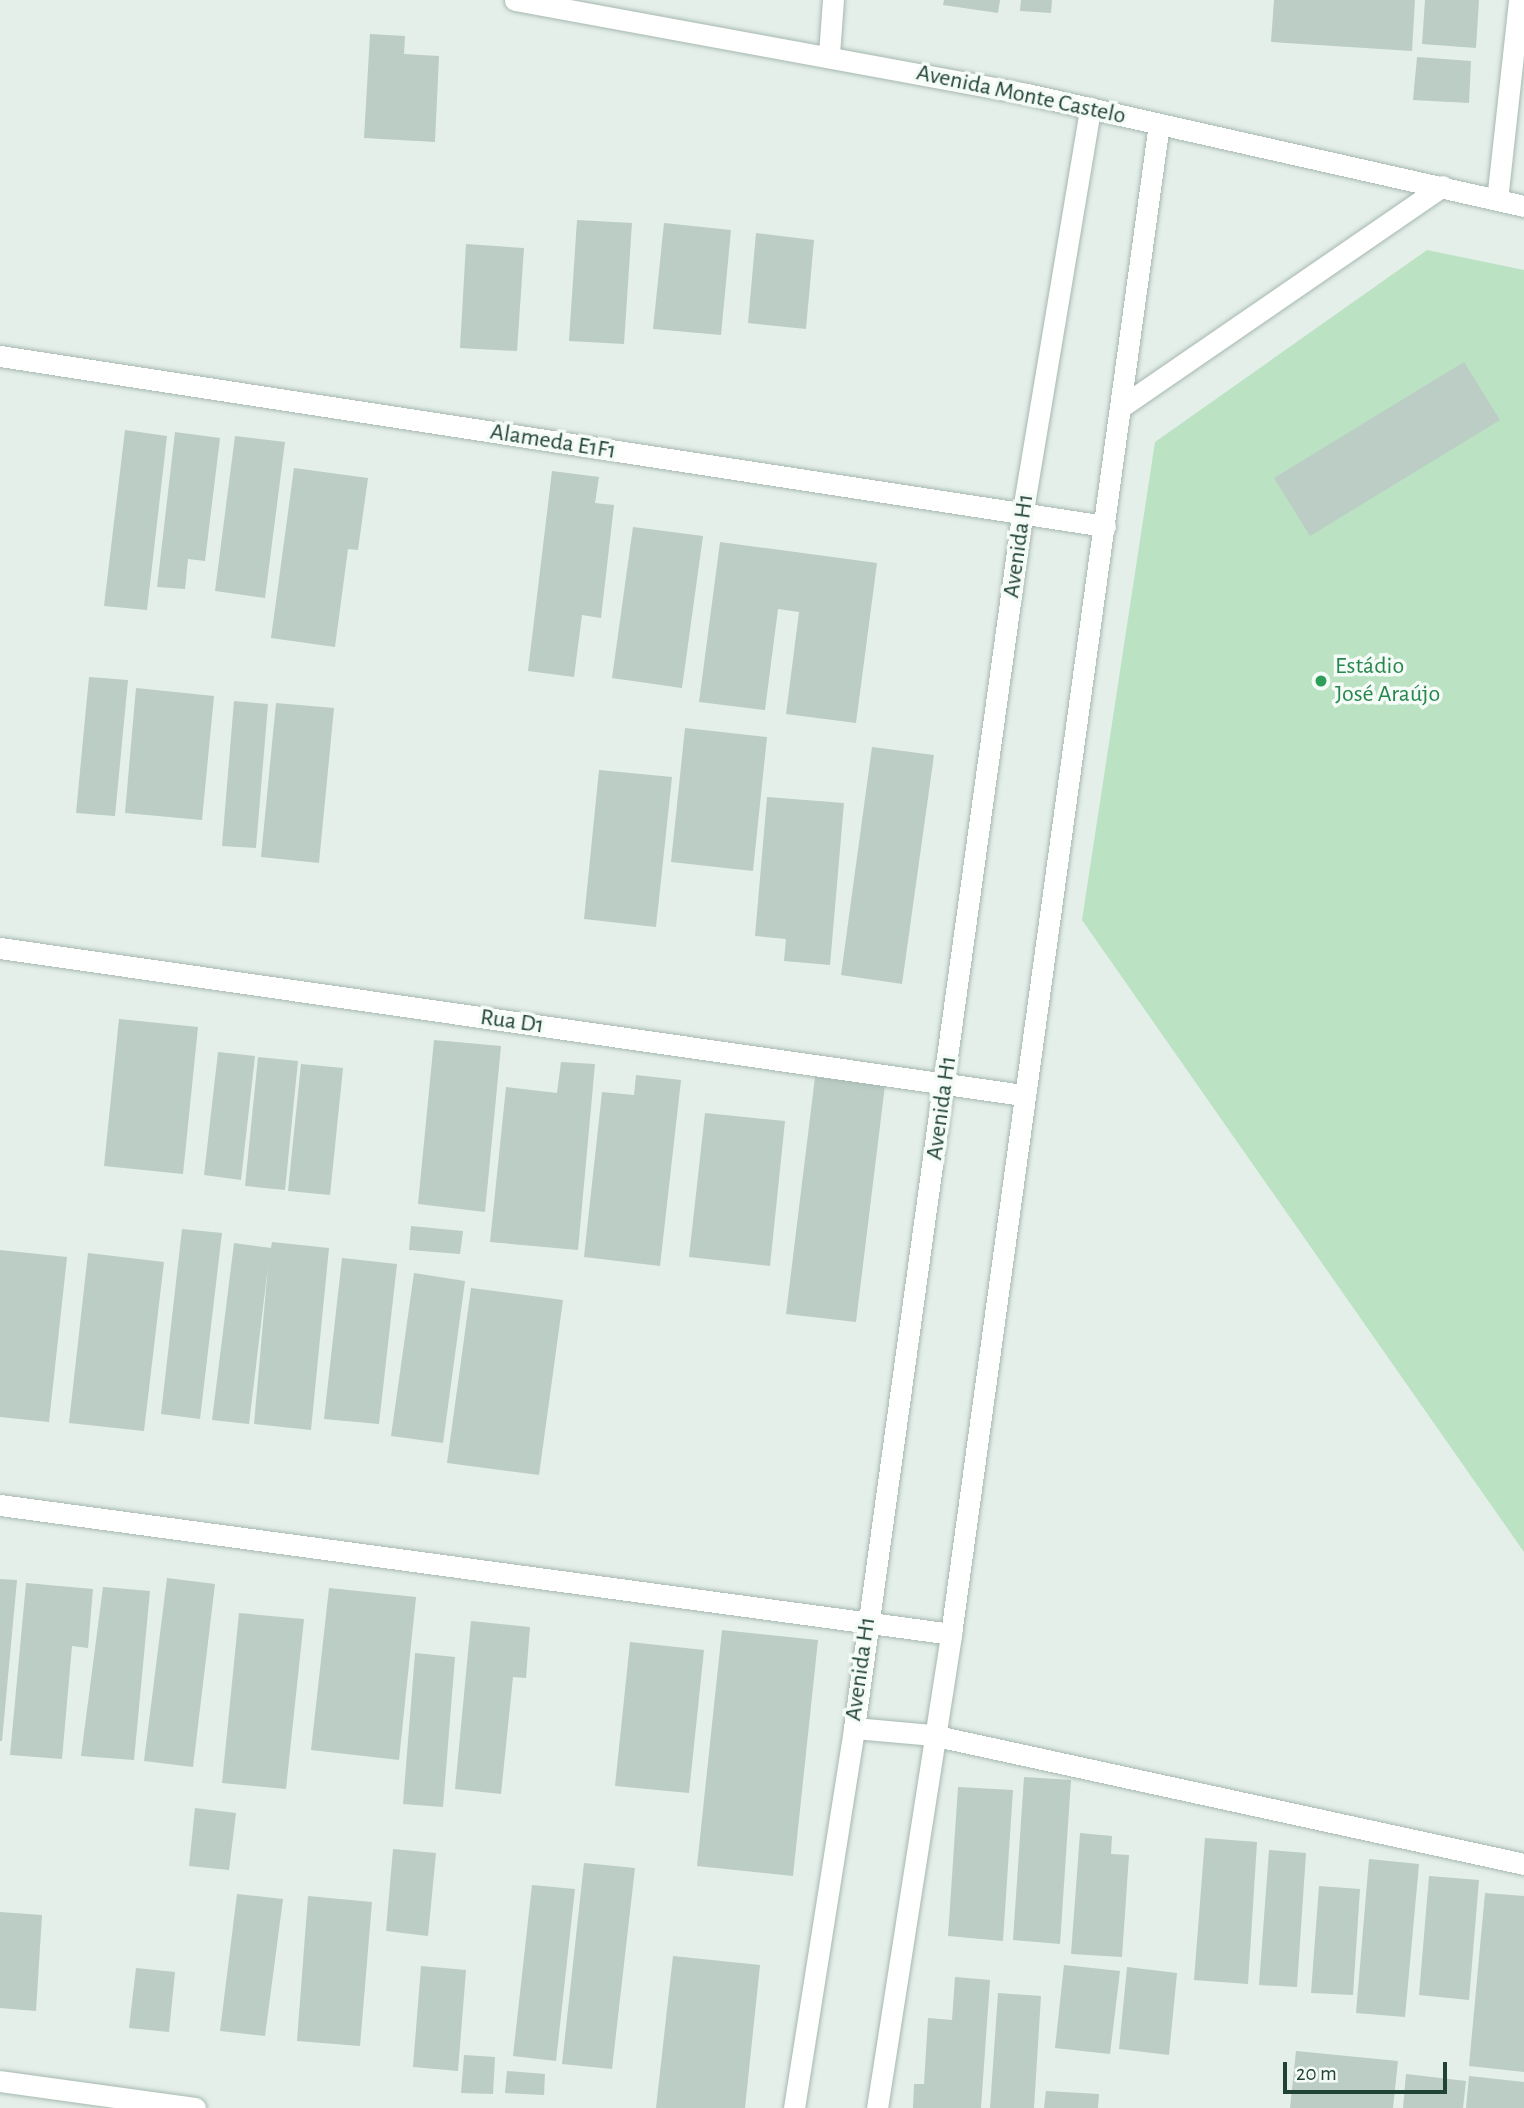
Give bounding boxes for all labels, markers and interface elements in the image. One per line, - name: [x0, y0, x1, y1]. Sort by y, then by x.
- street label: Avenida Monte Castelo: [914, 59, 1128, 131]
- street label: Alameda E1F1: [488, 418, 618, 466]
- street label: Avenida H1: [997, 492, 1041, 600]
- place label: Estádio José Araújo: [1335, 653, 1440, 709]
- marker: Estádio José Araújo: [1313, 673, 1329, 689]
- street label: Rua D1: [478, 1003, 546, 1041]
- street label: Avenida H1: [920, 1054, 964, 1162]
- street label: Avenida H1: [839, 1615, 883, 1723]
- scale bar: [1286, 2048, 1450, 2092]
- text: 20 m: [1296, 2063, 1337, 2084]

